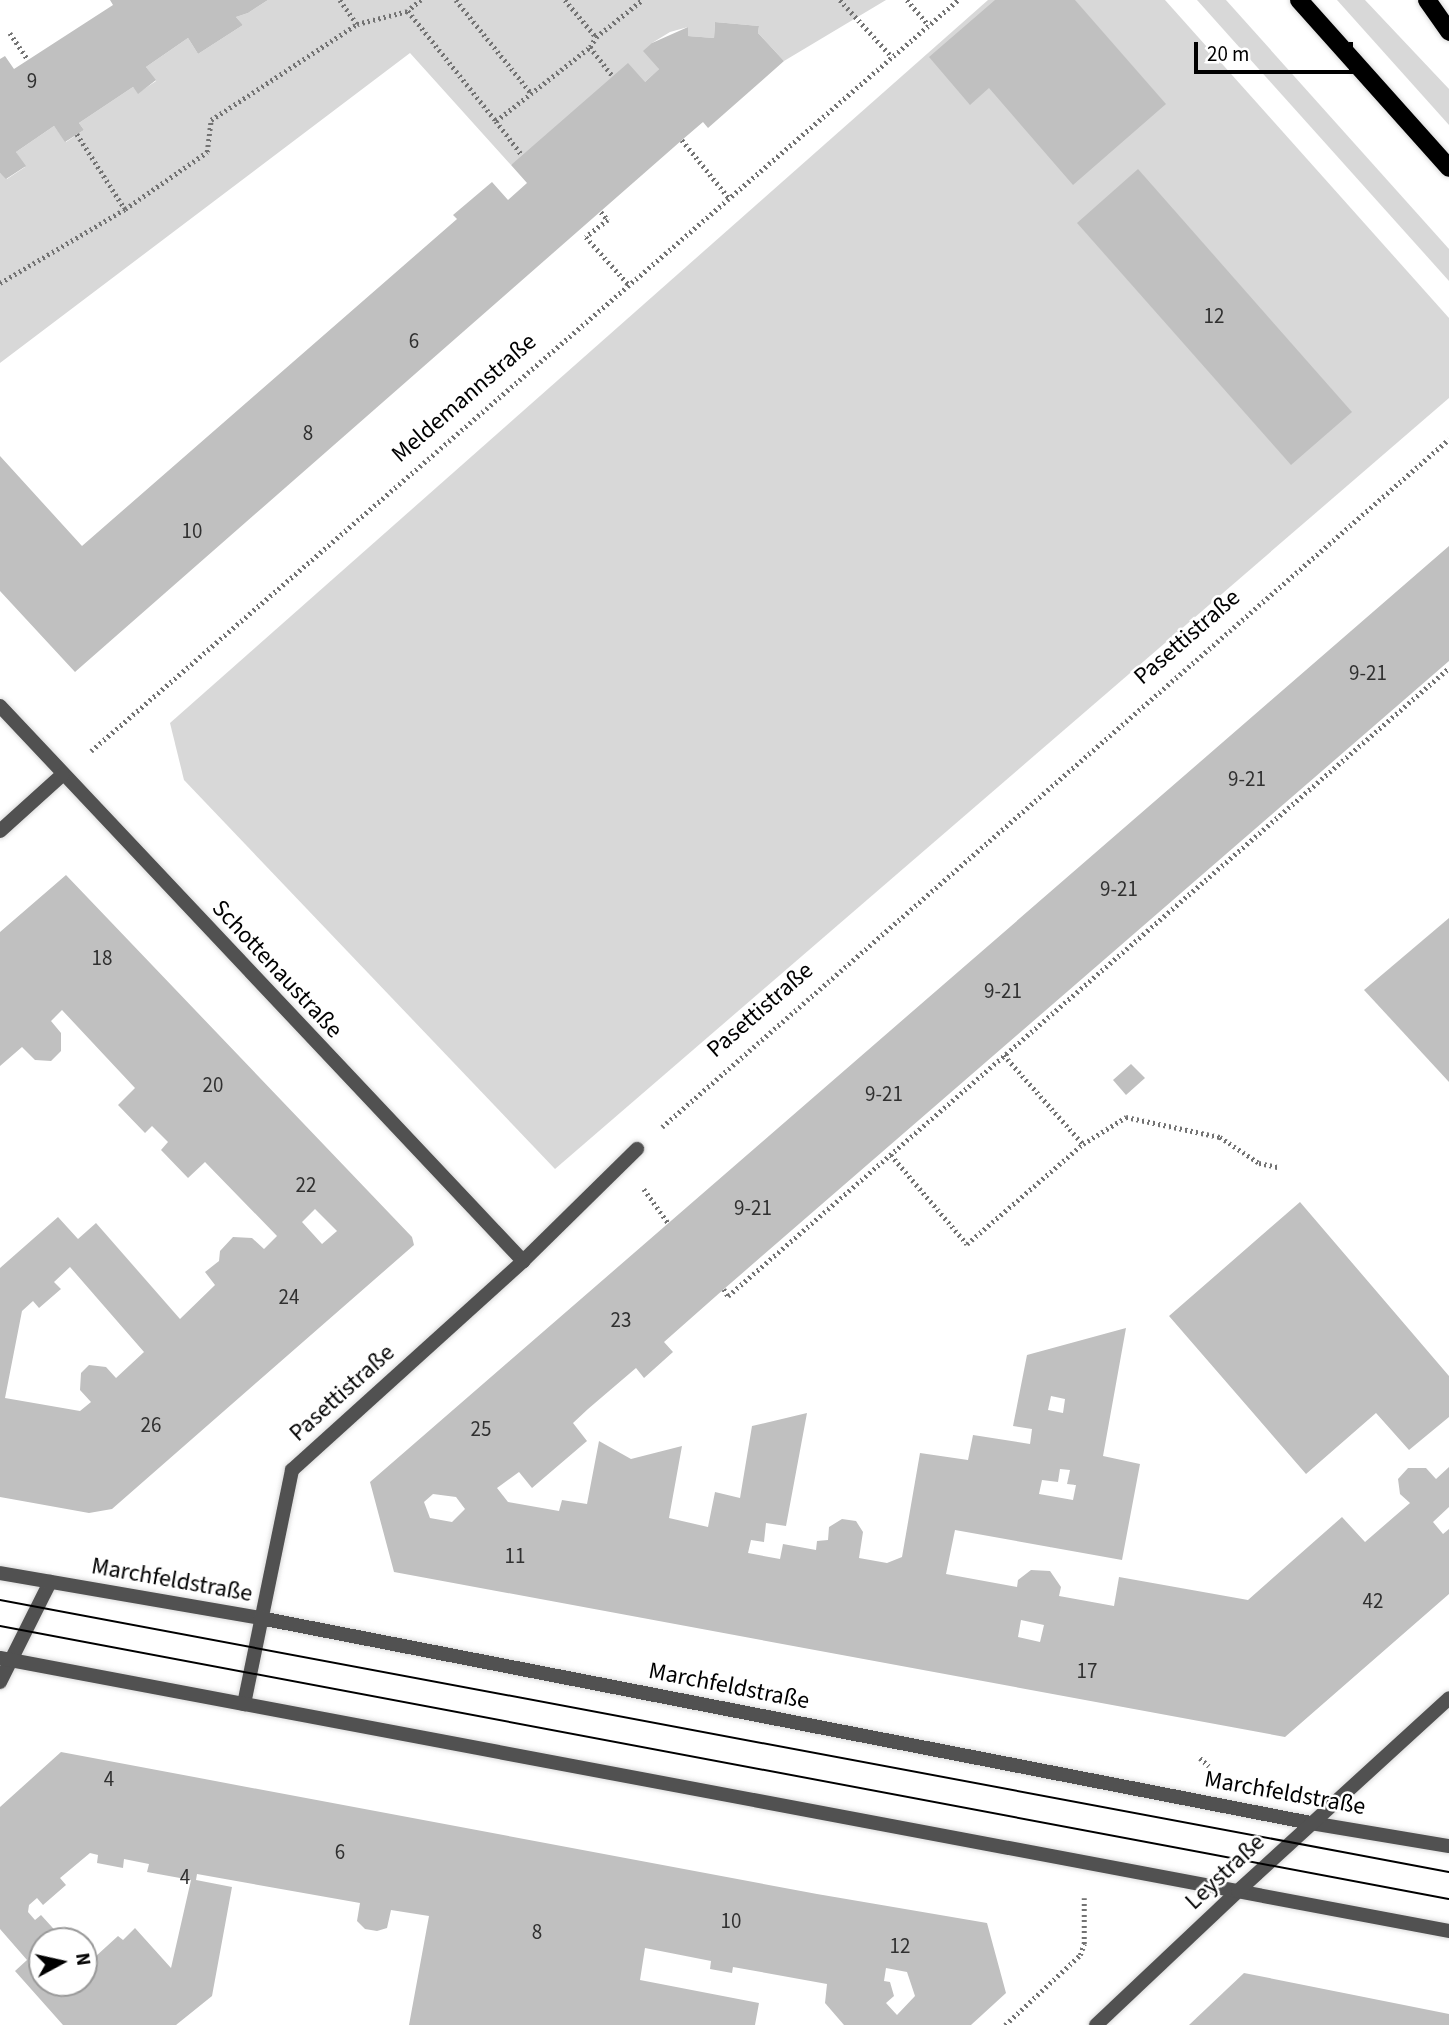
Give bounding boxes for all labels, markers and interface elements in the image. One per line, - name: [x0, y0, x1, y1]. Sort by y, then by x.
- scale bar: [1197, 28, 1356, 72]
- text: 20 m: [1207, 39, 1249, 69]
- house number: 9: [27, 68, 37, 94]
- house number: 12: [1204, 303, 1224, 329]
- street label: Meldemannstraße: [386, 327, 542, 469]
- house number: 6: [409, 328, 419, 354]
- house number: 8: [303, 420, 313, 446]
- house number: 10: [182, 518, 202, 544]
- street label: Pasettistraße: [1128, 583, 1246, 691]
- house number: 9-21: [1349, 660, 1387, 686]
- house number: 9-21: [1228, 766, 1266, 792]
- house number: 9-21: [1100, 876, 1138, 902]
- street label: Schottenaustraße: [206, 894, 348, 1044]
- house number: 18: [92, 945, 112, 971]
- street label: Pasettistraße: [701, 956, 819, 1064]
- house number: 9-21: [984, 978, 1022, 1004]
- house number: 20: [203, 1072, 223, 1098]
- house number: 9-21: [865, 1081, 903, 1107]
- house number: 22: [296, 1172, 316, 1198]
- house number: 9-21: [734, 1195, 772, 1221]
- house number: 24: [279, 1284, 299, 1310]
- house number: 23: [611, 1307, 631, 1333]
- street label: Pasettistraße: [284, 1338, 400, 1448]
- house number: 26: [141, 1412, 161, 1438]
- house number: 25: [471, 1416, 491, 1442]
- house number: 11: [505, 1543, 525, 1569]
- street label: Marchfeldstraße: [89, 1552, 255, 1608]
- house number: 42: [1363, 1588, 1383, 1614]
- street label: Marchfeldstraße: [646, 1656, 812, 1716]
- house number: 17: [1077, 1658, 1097, 1684]
- street label: Marchfeldstraße: [1202, 1765, 1368, 1821]
- house number: 4: [104, 1766, 114, 1792]
- street label: Leystraße: [1179, 1828, 1271, 1916]
- house number: 6: [335, 1839, 345, 1865]
- house number: 4: [180, 1864, 190, 1890]
- house number: 10: [721, 1908, 741, 1934]
- house number: 8: [532, 1919, 542, 1945]
- north arrow: [28, 1927, 98, 1997]
- house number: 12: [890, 1933, 910, 1959]
- text: N: [68, 1951, 97, 1967]

